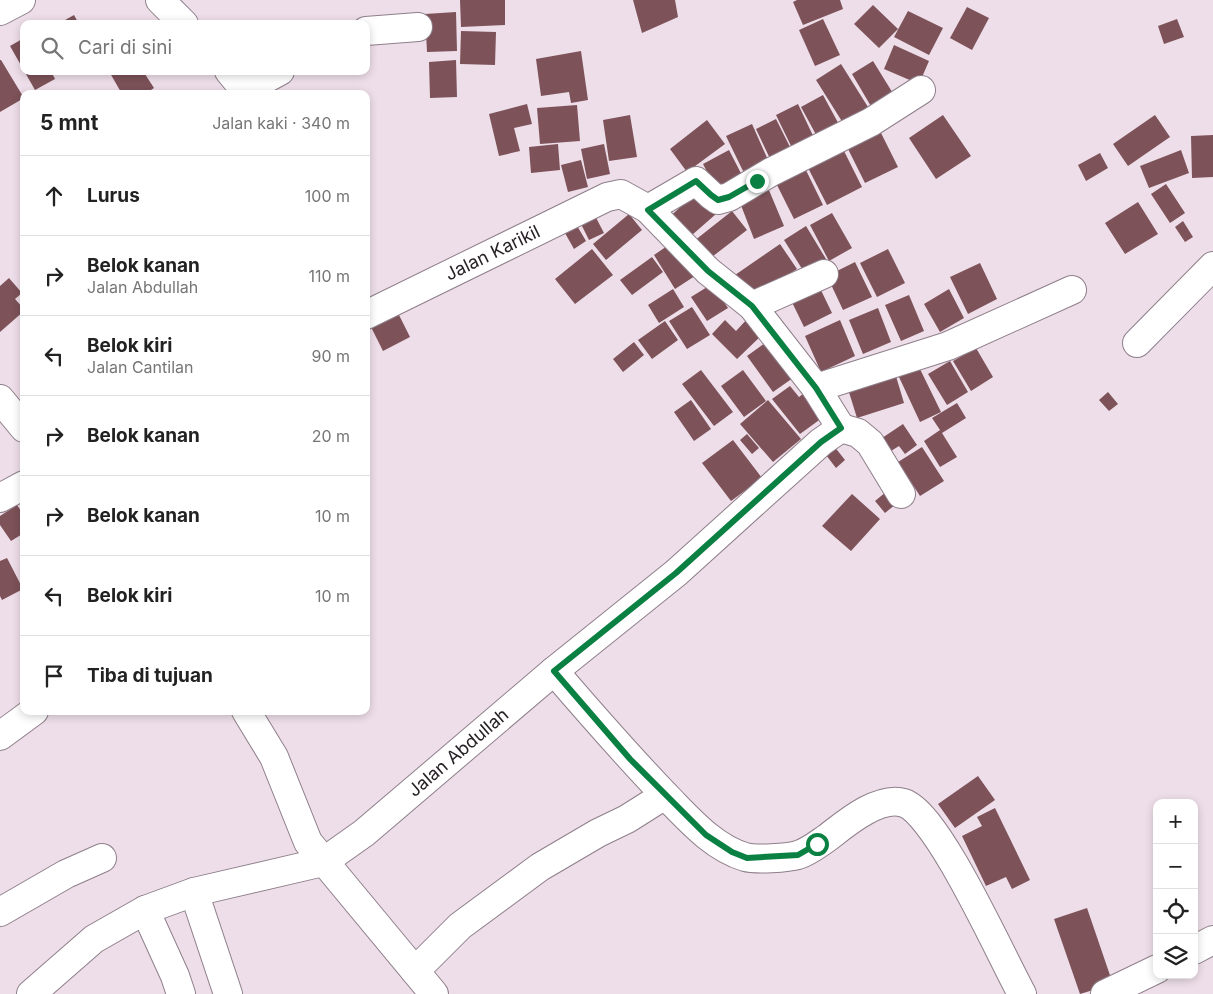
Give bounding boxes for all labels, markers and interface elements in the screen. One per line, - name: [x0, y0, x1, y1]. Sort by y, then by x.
- search box: [20, 20, 370, 75]
- icon: search: [38, 34, 66, 62]
- text: Cari di sini: [78, 36, 172, 59]
- text: 5 mnt: [40, 110, 98, 135]
- text: Jalan kaki · 340 m: [212, 113, 350, 133]
- route end: [746, 170, 769, 193]
- icon: ahead: [40, 182, 68, 210]
- text: Lurus: [87, 184, 140, 207]
- text: 100 m: [305, 186, 350, 206]
- street label: Jalan Karikil: [442, 221, 543, 285]
- text: Belok kanan: [87, 254, 200, 277]
- icon: right: [40, 262, 68, 290]
- text: 110 m: [308, 266, 350, 286]
- text: Jalan Abdullah: [87, 277, 198, 297]
- text: Belok kiri: [87, 334, 172, 357]
- icon: left: [40, 342, 68, 370]
- text: 90 m: [311, 346, 350, 366]
- text: Jalan Cantilan: [87, 357, 193, 377]
- icon: right: [40, 422, 68, 450]
- text: Belok kanan: [87, 424, 200, 447]
- text: 20 m: [312, 426, 350, 446]
- icon: right: [40, 502, 68, 530]
- text: Belok kanan: [87, 504, 200, 527]
- text: 10 m: [315, 506, 350, 526]
- icon: left: [40, 582, 68, 610]
- text: Belok kiri: [87, 584, 172, 607]
- text: 10 m: [315, 586, 350, 606]
- icon: arrive: [40, 662, 68, 690]
- text: Tiba di tujuan: [87, 664, 213, 687]
- street label: Jalan Abdullah: [403, 704, 512, 801]
- map controls: [1153, 799, 1198, 979]
- button: +: [1153, 799, 1198, 844]
- route start: [806, 833, 829, 856]
- button: −: [1153, 844, 1198, 889]
- button: locate: [1153, 889, 1198, 934]
- button: layers: [1153, 934, 1198, 979]

